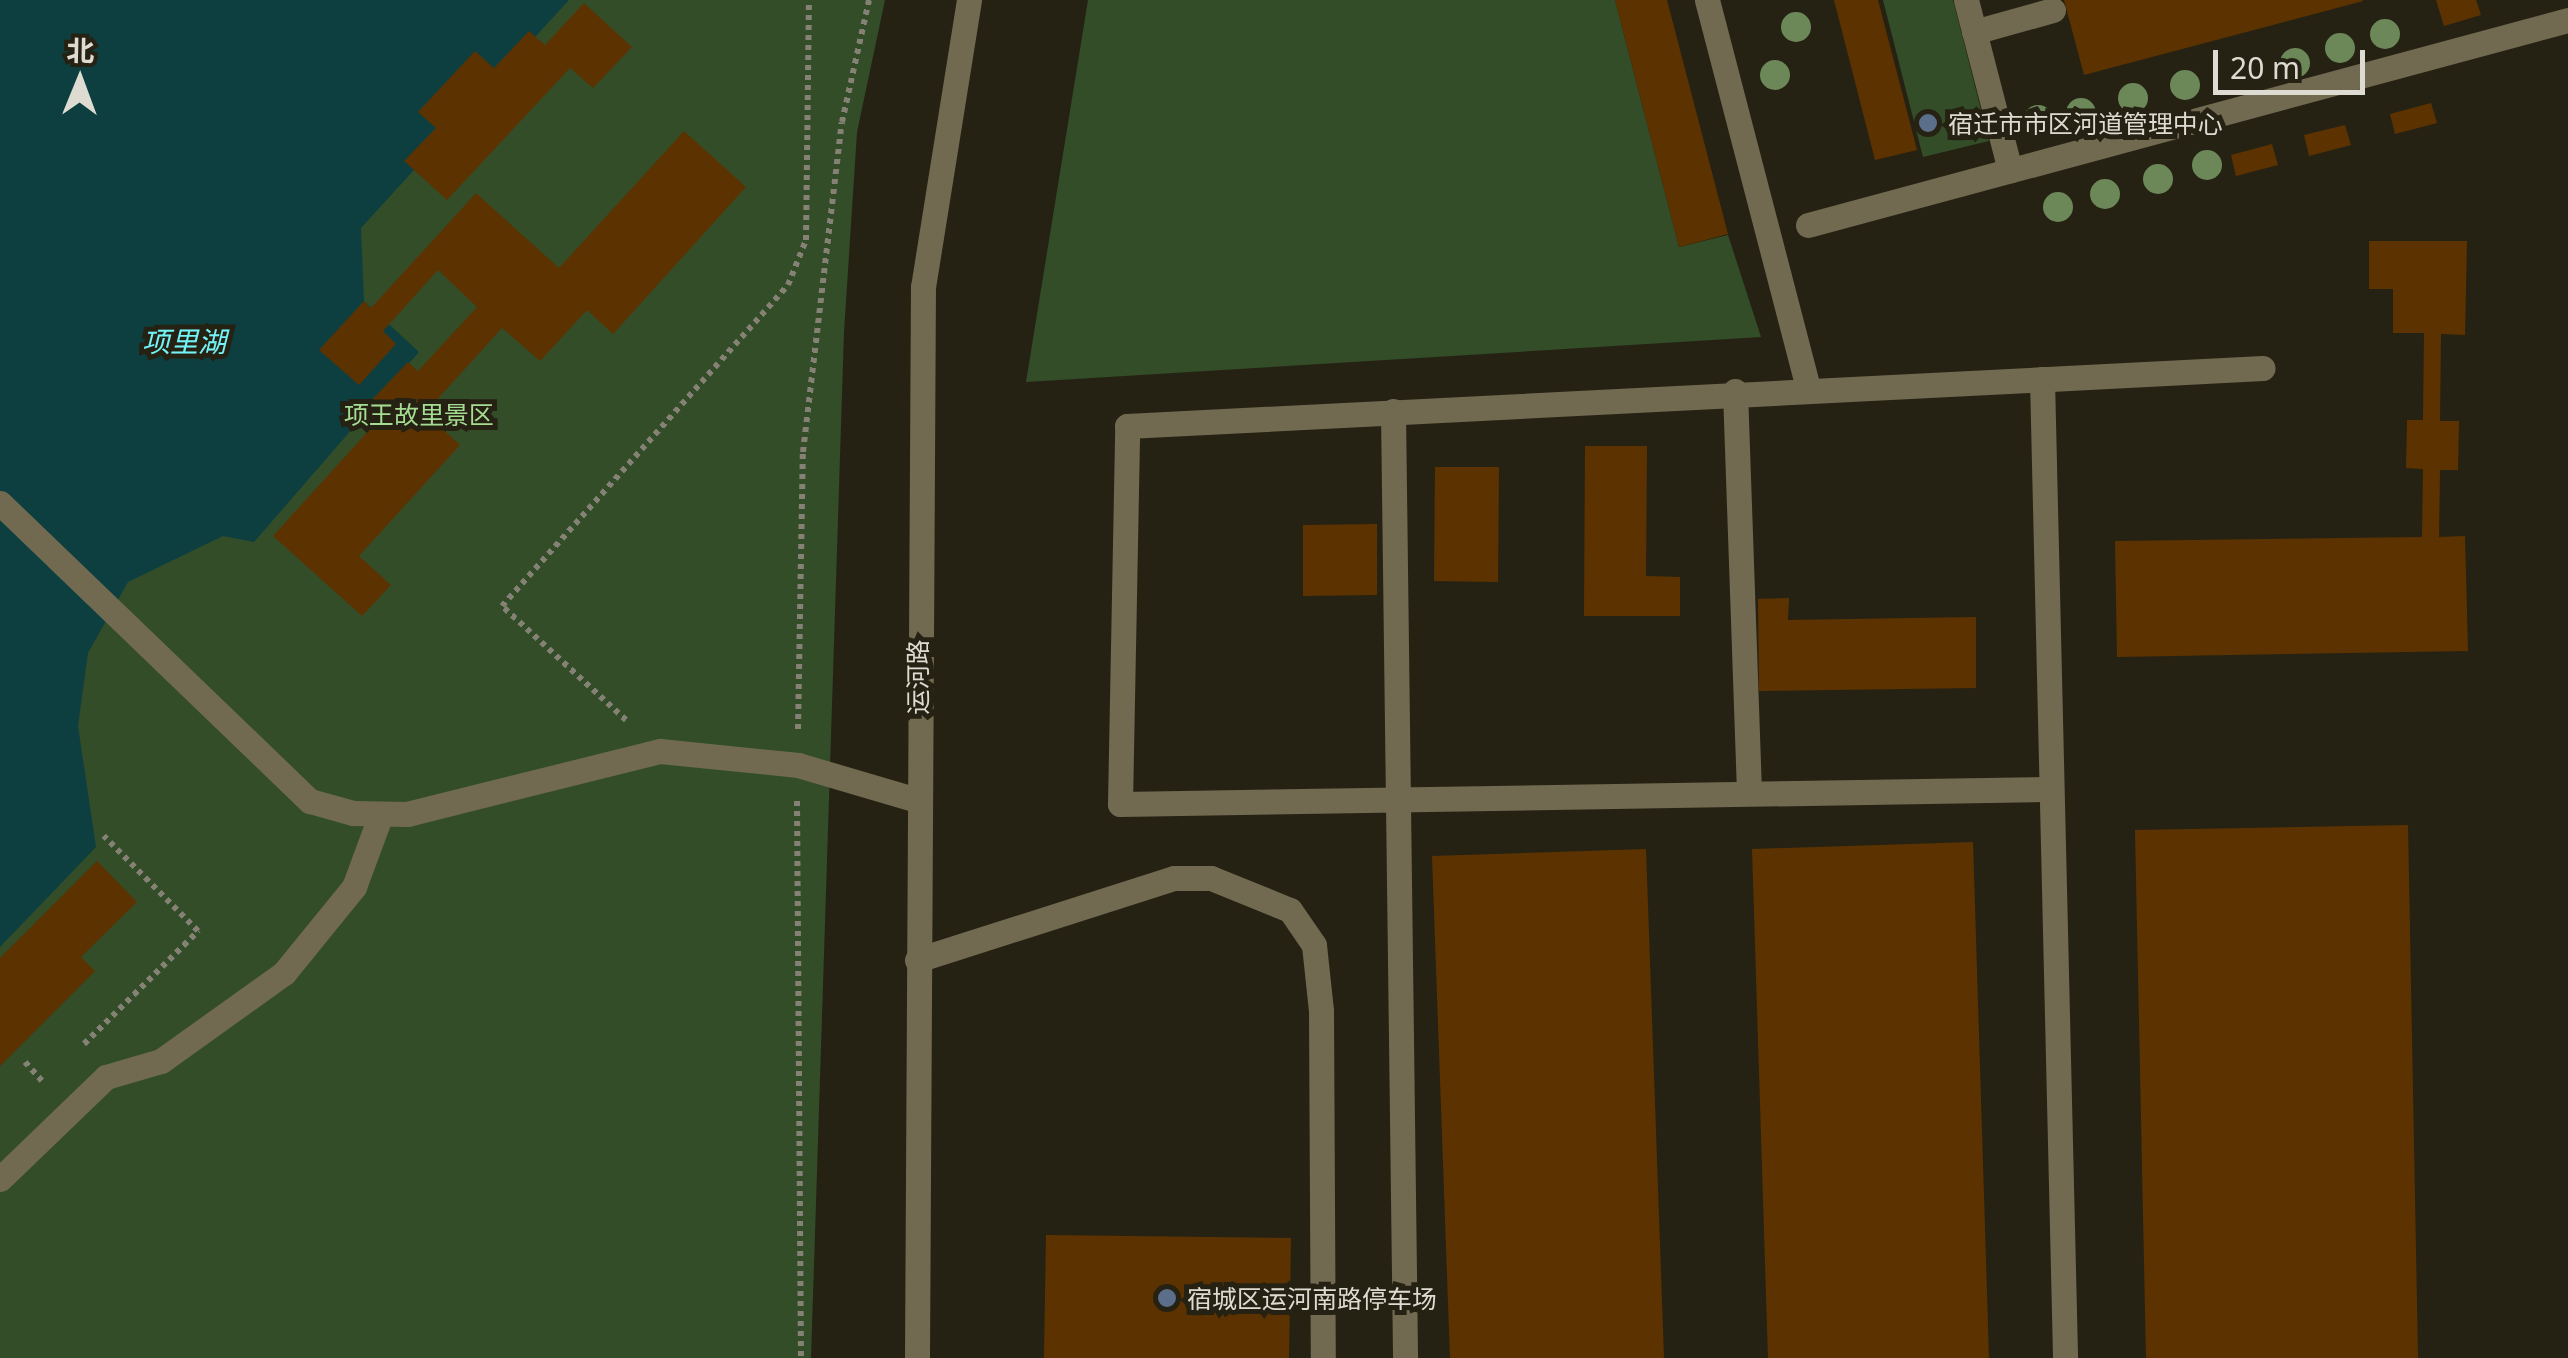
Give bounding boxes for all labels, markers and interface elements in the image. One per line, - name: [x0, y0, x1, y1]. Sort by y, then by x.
- north arrow: [30, 30, 130, 130]
- scale bar: [2218, 30, 2370, 92]
- text: 北: [66, 31, 95, 69]
- text: 20 m: [2230, 47, 2300, 88]
- place label: 宿迁市市区河道管理中心: [1948, 108, 2223, 138]
- marker: 宿迁市市区河道管理中心: [1917, 112, 1939, 134]
- water label: 项里湖: [142, 324, 226, 358]
- park label: 项王故里景区: [344, 399, 494, 429]
- street label: 运河路: [902, 640, 932, 714]
- place label: 宿城区运河南路停车场: [1187, 1283, 1437, 1313]
- marker: 宿城区运河南路停车场: [1156, 1287, 1178, 1309]

